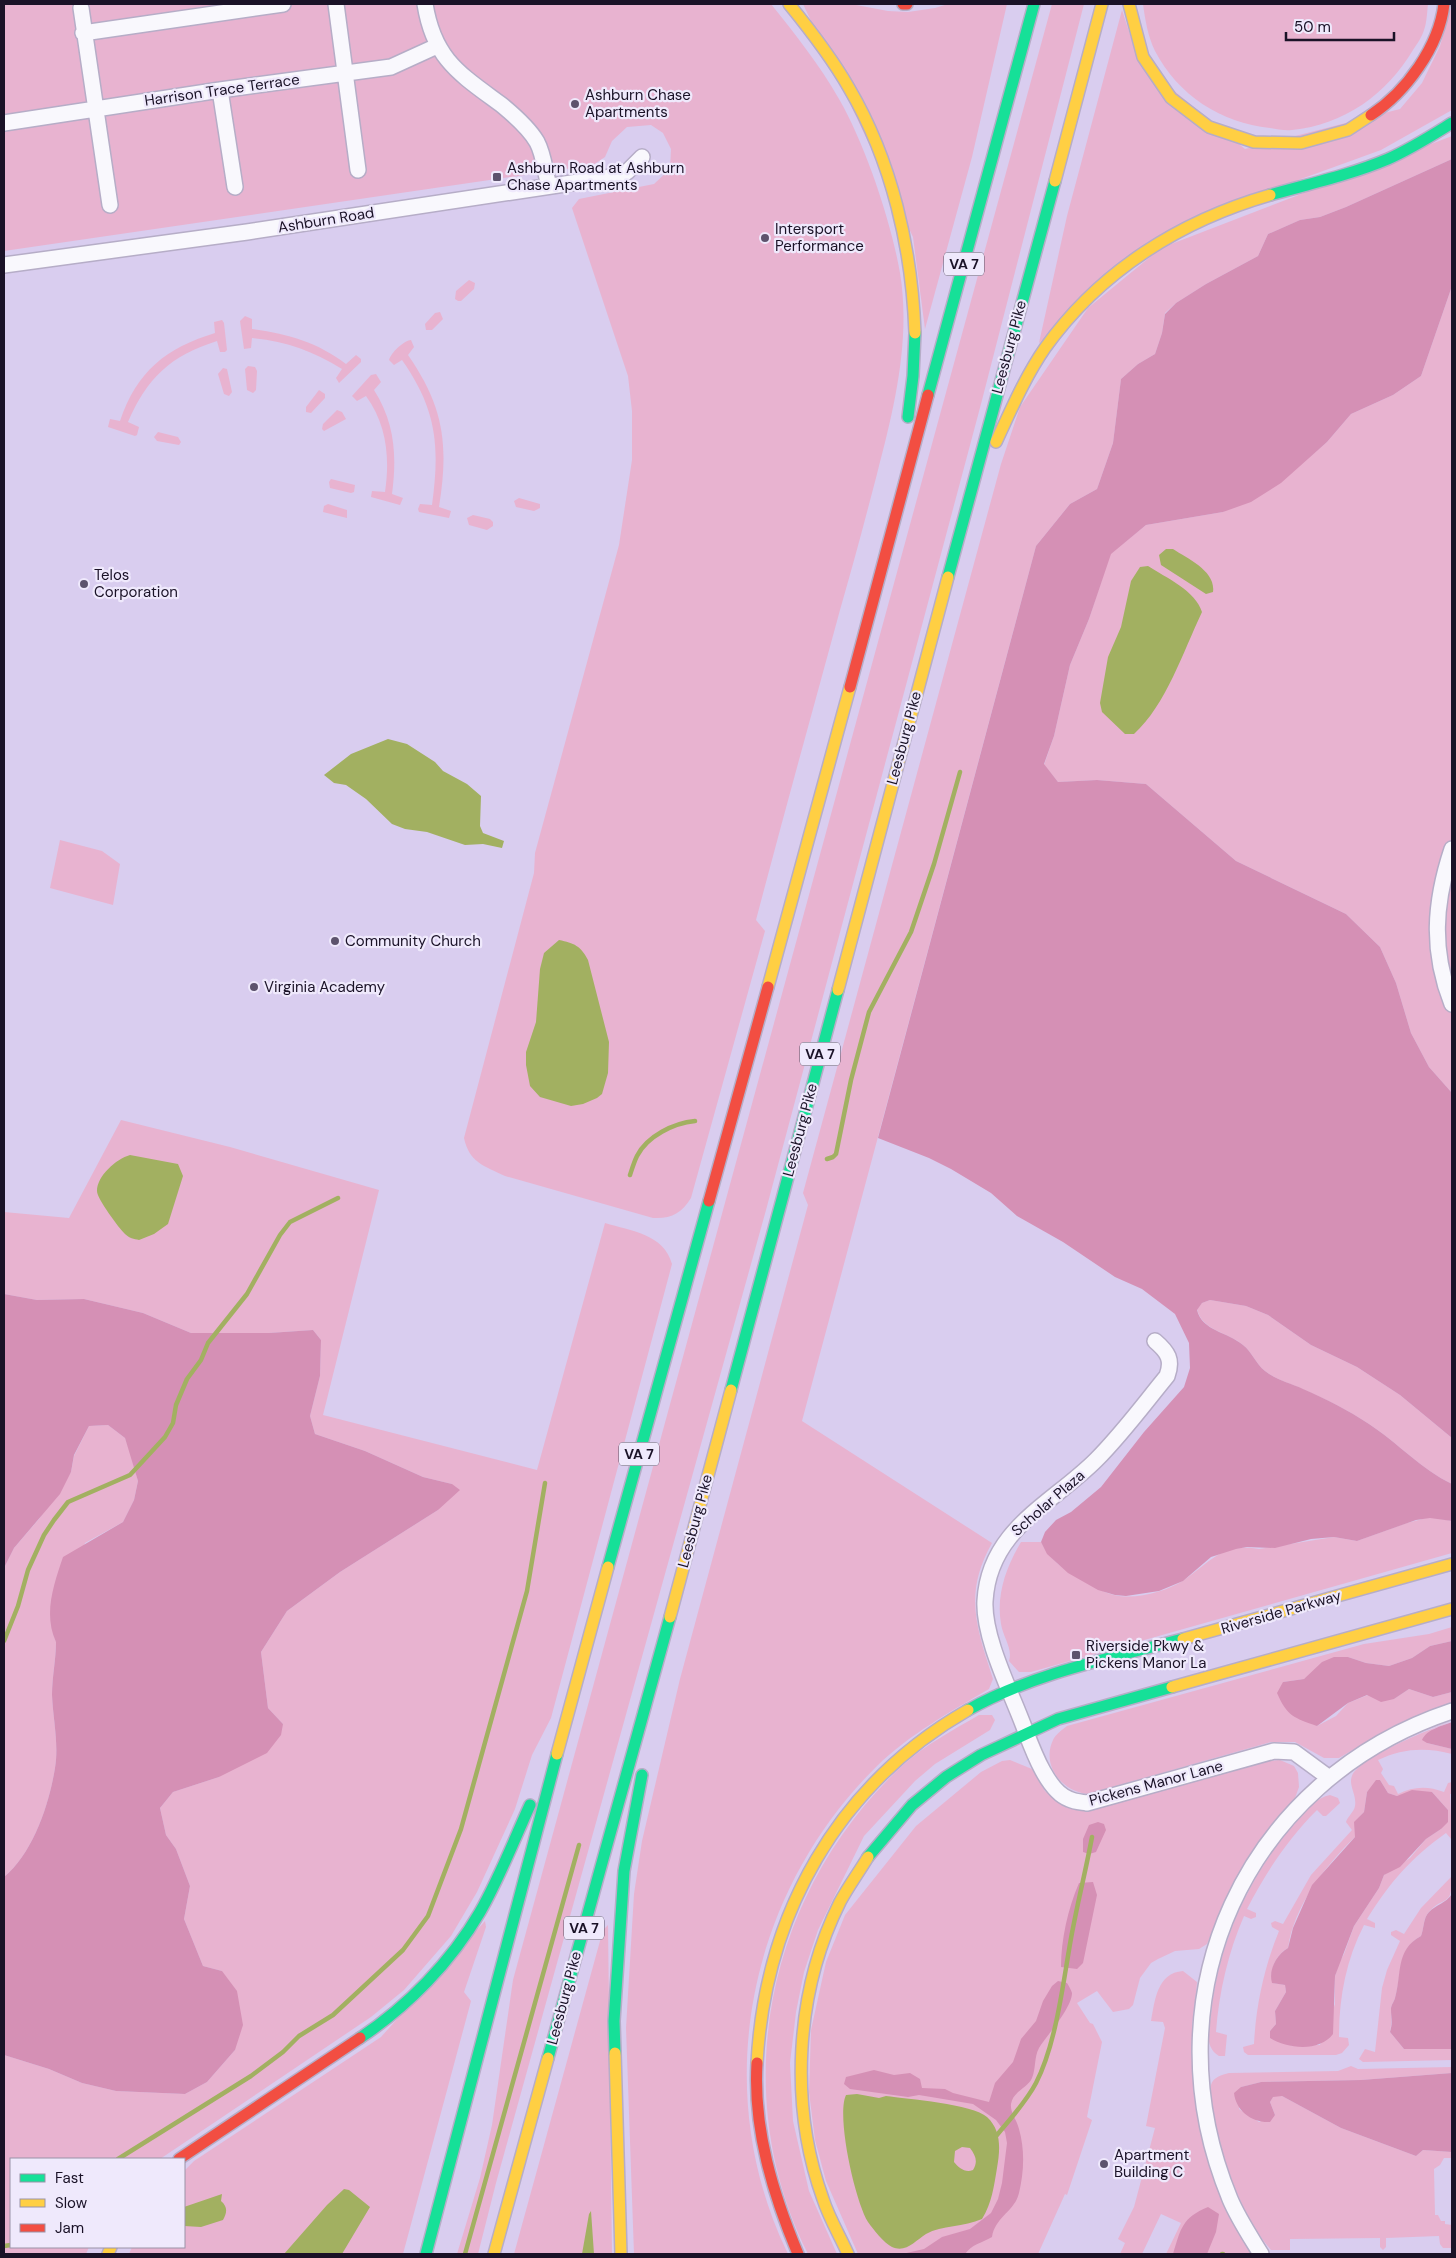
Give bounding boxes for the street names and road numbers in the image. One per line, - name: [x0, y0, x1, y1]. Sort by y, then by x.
- street label: Harrison Trace Terrace: [143, 69, 301, 111]
- street label: Ashburn Road: [276, 203, 376, 237]
- road number: VA 7: [944, 252, 984, 276]
- street label: Leesburg Pike: [987, 298, 1031, 396]
- street label: Leesburg Pike: [882, 689, 926, 787]
- road number: VA 7: [800, 1042, 840, 1066]
- street label: Leesburg Pike: [778, 1081, 822, 1179]
- road number: VA 7: [619, 1442, 659, 1466]
- street label: Scholar Plaza: [1007, 1466, 1089, 1540]
- street label: Leesburg Pike: [673, 1472, 717, 1570]
- street label: Riverside Parkway: [1219, 1585, 1344, 1639]
- street label: Pickens Manor Lane: [1087, 1756, 1225, 1810]
- road number: VA 7: [564, 1916, 604, 1940]
- street label: Leesburg Pike: [542, 1949, 586, 2047]

